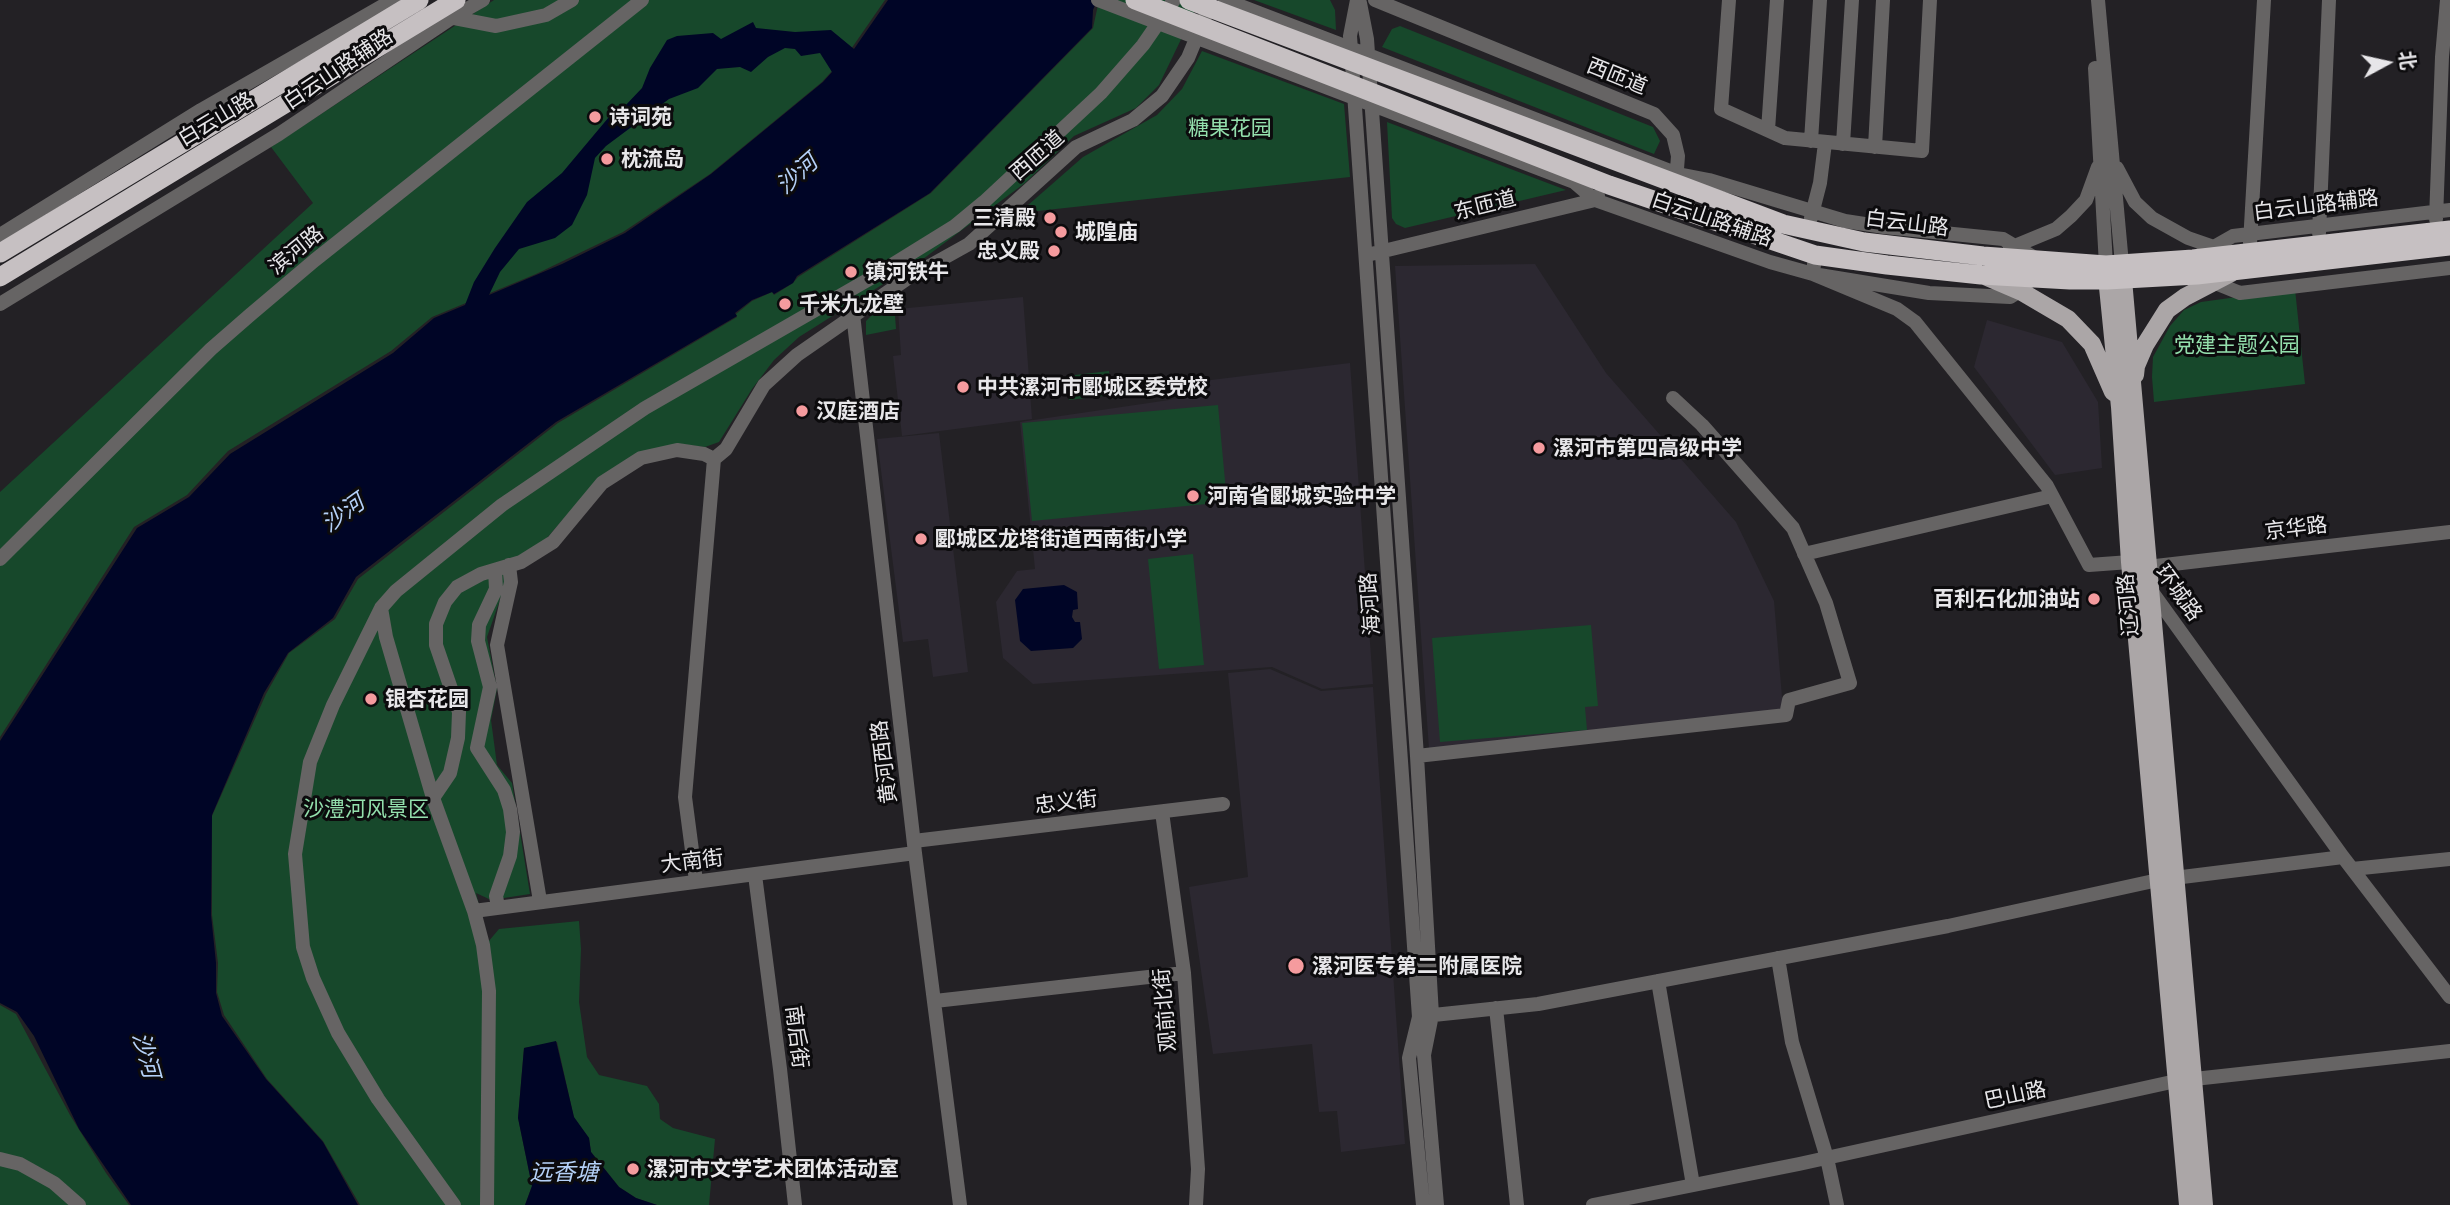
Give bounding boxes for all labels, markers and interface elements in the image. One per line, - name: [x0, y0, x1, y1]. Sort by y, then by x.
- street label: 白云山路辅路: [279, 23, 397, 115]
- north arrow: [2352, 28, 2422, 98]
- text: 北: [2396, 49, 2421, 71]
- street label: 西匝道: [1583, 53, 1651, 99]
- street label: 白云山路: [174, 87, 258, 151]
- place label: 诗词苑: [609, 104, 672, 130]
- marker: 诗词苑: [587, 109, 603, 125]
- park label: 糖果花园: [1188, 115, 1272, 141]
- street label: 西匝道: [1005, 125, 1069, 185]
- place label: 枕流岛: [621, 146, 684, 172]
- water label: 沙河: [771, 148, 823, 200]
- marker: 枕流岛: [599, 151, 615, 167]
- street label: 东匝道: [1451, 185, 1519, 225]
- street label: 白云山路辅路: [2252, 185, 2380, 225]
- street label: 白云山路辅路: [1648, 187, 1776, 251]
- place label: 三清殿: [973, 205, 1036, 231]
- street label: 白云山路: [1864, 205, 1950, 241]
- marker: 三清殿: [1042, 210, 1058, 226]
- place label: 城隍庙: [1075, 219, 1138, 245]
- street label: 滨河路: [264, 220, 328, 280]
- marker: 城隍庙: [1053, 224, 1069, 240]
- place label: 忠义殿: [977, 238, 1040, 264]
- marker: 忠义殿: [1046, 243, 1062, 259]
- place label: 镇河铁牛: [865, 259, 949, 285]
- marker: 镇河铁牛: [843, 264, 859, 280]
- place label: 千米九龙壁: [799, 291, 904, 317]
- marker: 千米九龙壁: [777, 296, 793, 312]
- park label: 党建主题公园: [2174, 332, 2300, 358]
- place label: 中共漯河市郾城区委党校: [977, 374, 1208, 400]
- marker: 中共漯河市郾城区委党校: [955, 379, 971, 395]
- place label: 汉庭酒店: [816, 398, 900, 424]
- marker: 汉庭酒店: [794, 403, 810, 419]
- place label: 漯河市第四高级中学: [1553, 435, 1742, 461]
- marker: 漯河市第四高级中学: [1531, 440, 1547, 456]
- place label: 河南省郾城实验中学: [1207, 483, 1396, 509]
- water label: 沙河: [316, 488, 370, 538]
- marker: 河南省郾城实验中学: [1185, 488, 1201, 504]
- street label: 京华路: [2263, 512, 2329, 544]
- place label: 郾城区龙塔街道西南街小学: [935, 526, 1187, 552]
- marker: 郾城区龙塔街道西南街小学: [913, 531, 929, 547]
- street label: 环城路: [2150, 560, 2208, 626]
- street label: 海河路: [1355, 572, 1385, 636]
- street label: 辽河路: [2113, 573, 2143, 637]
- place label: 百利石化加油站: [1933, 586, 2080, 612]
- marker: 百利石化加油站: [2086, 591, 2102, 607]
- place label: 银杏花园: [385, 686, 469, 712]
- marker: 银杏花园: [363, 691, 379, 707]
- street label: 黄河西路: [866, 719, 902, 805]
- street label: 忠义街: [1033, 786, 1099, 818]
- park label: 沙澧河风景区: [303, 796, 429, 822]
- street label: 大南街: [659, 845, 725, 877]
- place label: 漯河医专第二附属医院: [1312, 953, 1522, 979]
- marker: 漯河医专第二附属医院: [1286, 956, 1306, 976]
- street label: 观前北街: [1149, 967, 1181, 1053]
- street label: 南后街: [781, 1004, 813, 1070]
- water label: 沙河: [127, 1029, 165, 1081]
- street label: 巴山路: [1982, 1076, 2048, 1114]
- place label: 漯河市文学艺术团体活动室: [647, 1156, 899, 1182]
- water label: 远香塘: [530, 1158, 598, 1186]
- marker: 漯河市文学艺术团体活动室: [625, 1161, 641, 1177]

